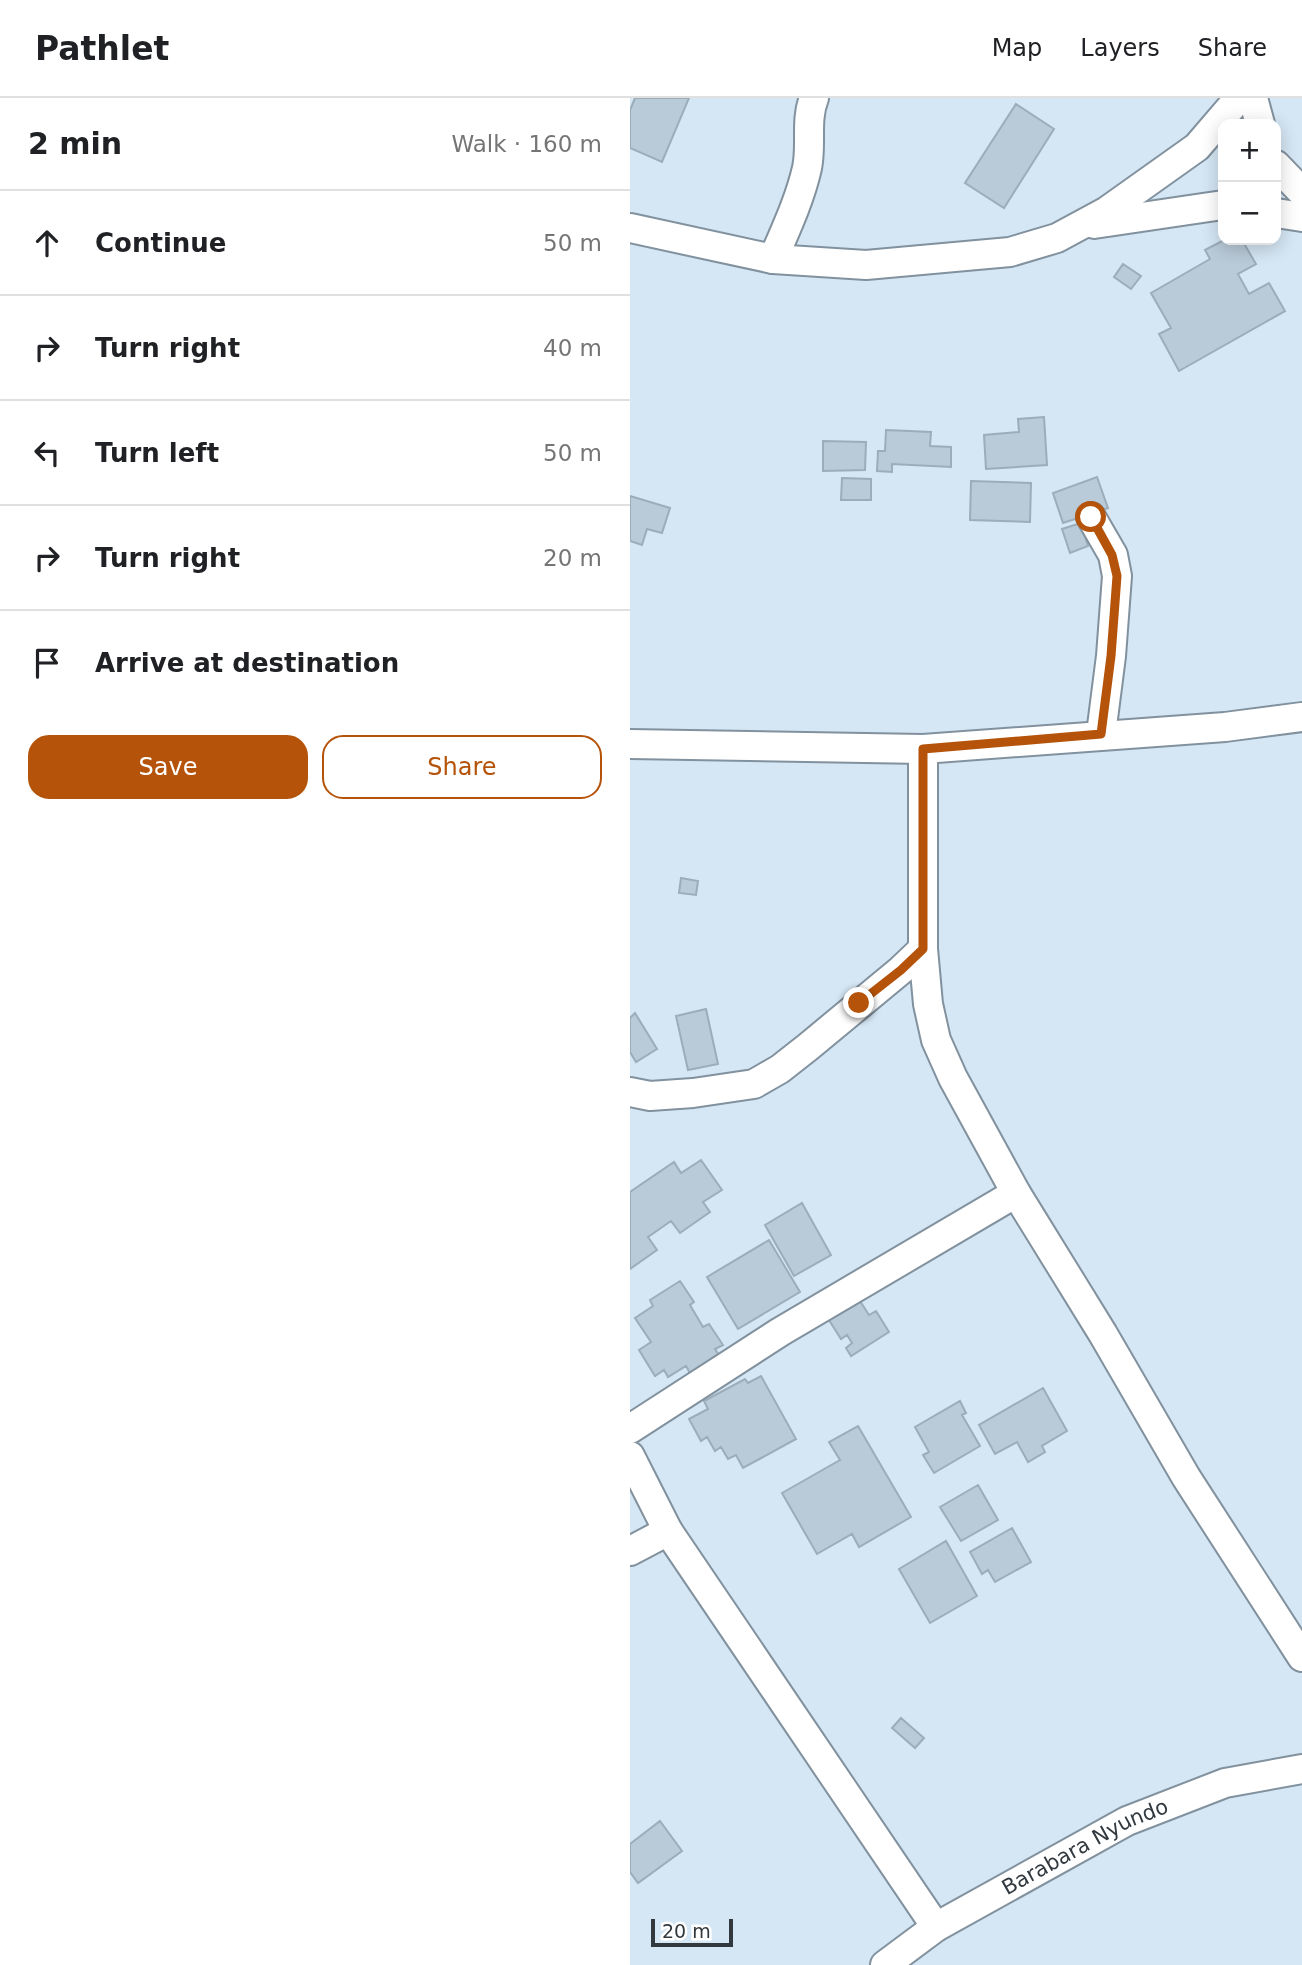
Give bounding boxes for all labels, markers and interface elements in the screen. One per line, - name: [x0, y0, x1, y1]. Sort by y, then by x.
- text: Pathlet: [35, 29, 169, 68]
- text: Map: [992, 34, 1042, 62]
- text: Layers: [1080, 34, 1160, 62]
- text: Share: [1198, 34, 1267, 62]
- map controls: [1218, 119, 1281, 245]
- button: +: [1218, 119, 1281, 182]
- text: 2 min: [28, 126, 122, 161]
- text: Walk · 160 m: [451, 131, 602, 157]
- button: −: [1218, 182, 1281, 245]
- icon: ahead: [28, 224, 66, 262]
- text: Continue: [95, 228, 226, 258]
- text: 50 m: [543, 230, 602, 256]
- icon: right: [28, 329, 66, 367]
- text: Turn right: [95, 333, 240, 363]
- text: 40 m: [543, 335, 602, 361]
- icon: left: [28, 434, 66, 472]
- text: Turn left: [95, 438, 219, 468]
- text: 50 m: [543, 440, 602, 466]
- route start: [1075, 501, 1106, 532]
- icon: right: [28, 539, 66, 577]
- text: Turn right: [95, 543, 240, 573]
- text: 20 m: [543, 545, 602, 571]
- icon: arrive: [28, 644, 66, 682]
- text: Arrive at destination: [95, 648, 399, 678]
- button: Save: [28, 735, 308, 799]
- button: Share: [322, 735, 602, 799]
- route end: [843, 987, 874, 1018]
- street label: Barabara Nyundo: [998, 1794, 1171, 1900]
- scale bar: [651, 1916, 733, 1948]
- text: 20 m: [662, 1920, 711, 1942]

